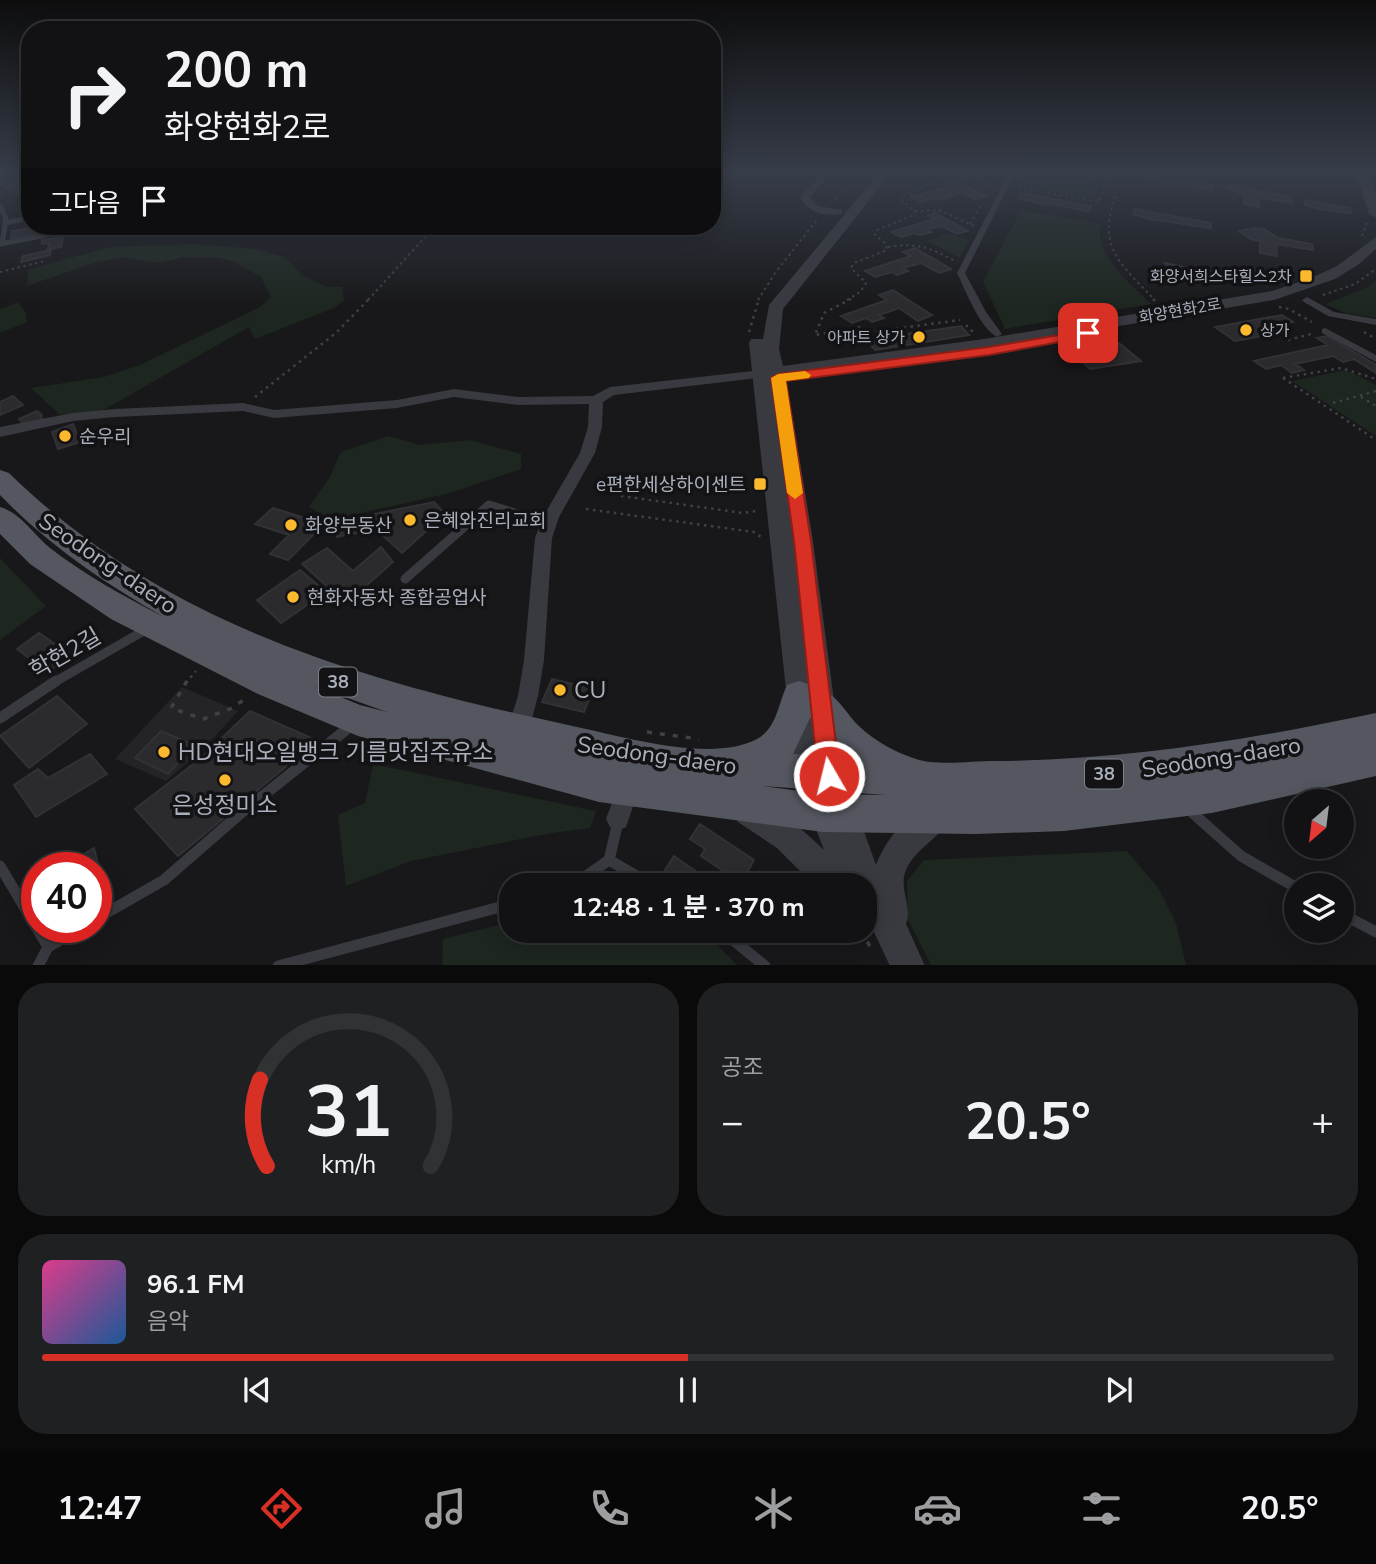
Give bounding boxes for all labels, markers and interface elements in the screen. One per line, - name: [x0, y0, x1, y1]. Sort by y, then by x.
- text: 200 m: [164, 37, 308, 104]
- icon: right: [49, 49, 140, 140]
- text: 화양현화2로: [164, 106, 330, 149]
- icon: arrive: [135, 182, 173, 220]
- text: 그다음: [49, 186, 121, 221]
- place label: 화양서희스타힐스2차: [1150, 266, 1292, 288]
- marker: 화양서희스타힐스2차: [1298, 268, 1314, 284]
- street label: 화양현화2로: [1137, 293, 1223, 329]
- pin: [1058, 303, 1118, 363]
- icon: arrive: [1069, 314, 1107, 352]
- place label: 상가: [1260, 320, 1290, 342]
- marker: 상가: [1238, 322, 1254, 338]
- place label: 아파트 상가: [827, 327, 905, 349]
- marker: 아파트 상가: [911, 329, 927, 345]
- place label: 순우리: [79, 424, 131, 450]
- marker: 순우리: [57, 428, 73, 444]
- place label: e편한세상하이센트: [596, 472, 746, 498]
- marker: e편한세상하이센트: [752, 476, 768, 492]
- street label: Seodong-daero: [32, 506, 183, 621]
- place label: 은혜와진리교회: [424, 508, 546, 534]
- marker: 은혜와진리교회: [402, 512, 418, 528]
- place label: 화양부동산: [305, 513, 392, 539]
- marker: 화양부동산: [283, 517, 299, 533]
- place label: 현화자동차 종합공업사: [307, 585, 487, 611]
- marker: 현화자동차 종합공업사: [285, 589, 301, 605]
- street label: 학현2길: [24, 621, 106, 686]
- road number: 38: [319, 668, 357, 696]
- place label: CU: [574, 675, 606, 706]
- marker: CU: [552, 682, 568, 698]
- street label: Seodong-daero: [575, 729, 739, 782]
- street label: Seodong-daero: [1139, 730, 1303, 785]
- place label: HD현대오일뱅크 기름맛집주유소: [178, 737, 494, 768]
- position arrow: [792, 739, 866, 813]
- marker: HD현대오일뱅크 기름맛집주유소: [156, 744, 172, 760]
- road number: 38: [1085, 760, 1123, 788]
- marker: 은성정미소: [217, 772, 233, 788]
- north arrow: [1284, 789, 1354, 859]
- map controls: [1284, 789, 1354, 943]
- place label: 은성정미소: [172, 790, 278, 821]
- speed limit sign: 40: [21, 852, 112, 943]
- button: layers: [1284, 873, 1354, 943]
- text: 12:48 · 1 분 · 370 m: [572, 890, 805, 925]
- text: 공조: [721, 1052, 763, 1083]
- text: 31: [305, 1062, 392, 1162]
- text: 20.5°: [964, 1086, 1091, 1157]
- text: −: [721, 1097, 744, 1148]
- text: +: [1311, 1097, 1334, 1148]
- text: km/h: [321, 1147, 376, 1181]
- text: 96.1 FM: [147, 1267, 244, 1302]
- text: 음악: [147, 1306, 189, 1337]
- icon: previous: [238, 1371, 276, 1409]
- icon: pause: [669, 1371, 707, 1409]
- icon: next: [1100, 1371, 1138, 1409]
- icon: directions: [257, 1484, 306, 1533]
- icon: music: [421, 1484, 470, 1533]
- icon: phone: [585, 1484, 634, 1533]
- icon: climate: [749, 1484, 798, 1533]
- icon: car: [913, 1484, 962, 1533]
- icon: filters: [1077, 1484, 1126, 1533]
- text: 12:47: [57, 1487, 142, 1530]
- text: 20.5°: [1241, 1487, 1318, 1530]

